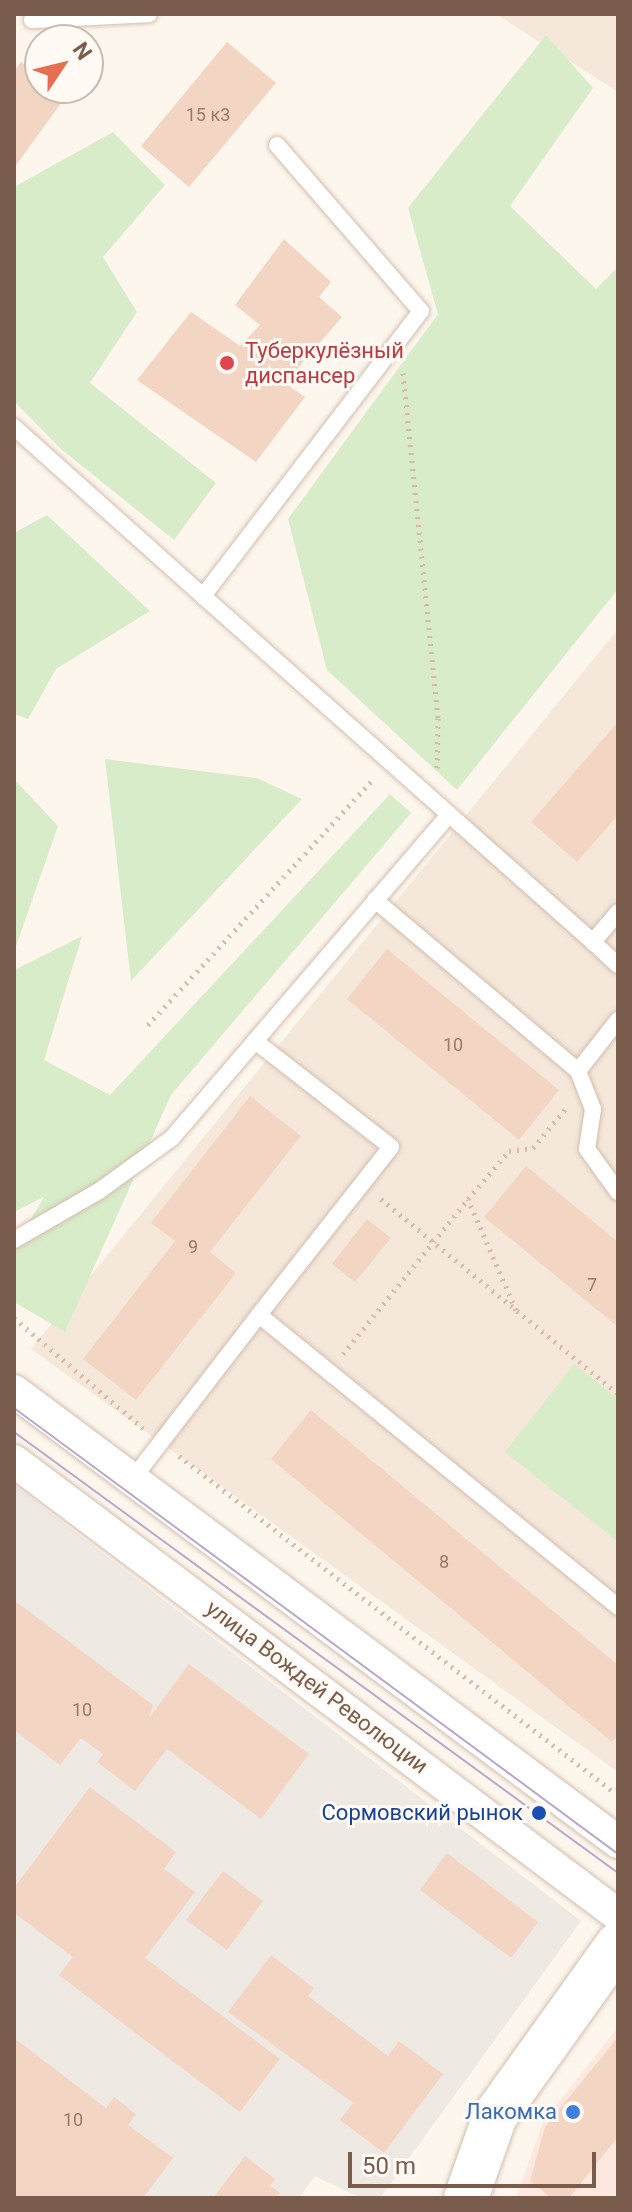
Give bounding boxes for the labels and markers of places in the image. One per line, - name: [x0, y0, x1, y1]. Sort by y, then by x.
- place label: Туберкулёзный диспансер: [245, 337, 404, 388]
- marker: Туберкулёзный диспансер: [216, 352, 238, 374]
- place label: Сормовский рынок: [322, 1800, 523, 1826]
- marker: Сормовский рынок: [530, 1804, 548, 1822]
- place label: Лакомка: [465, 2099, 557, 2125]
- marker: Лакомка: [564, 2103, 582, 2121]

